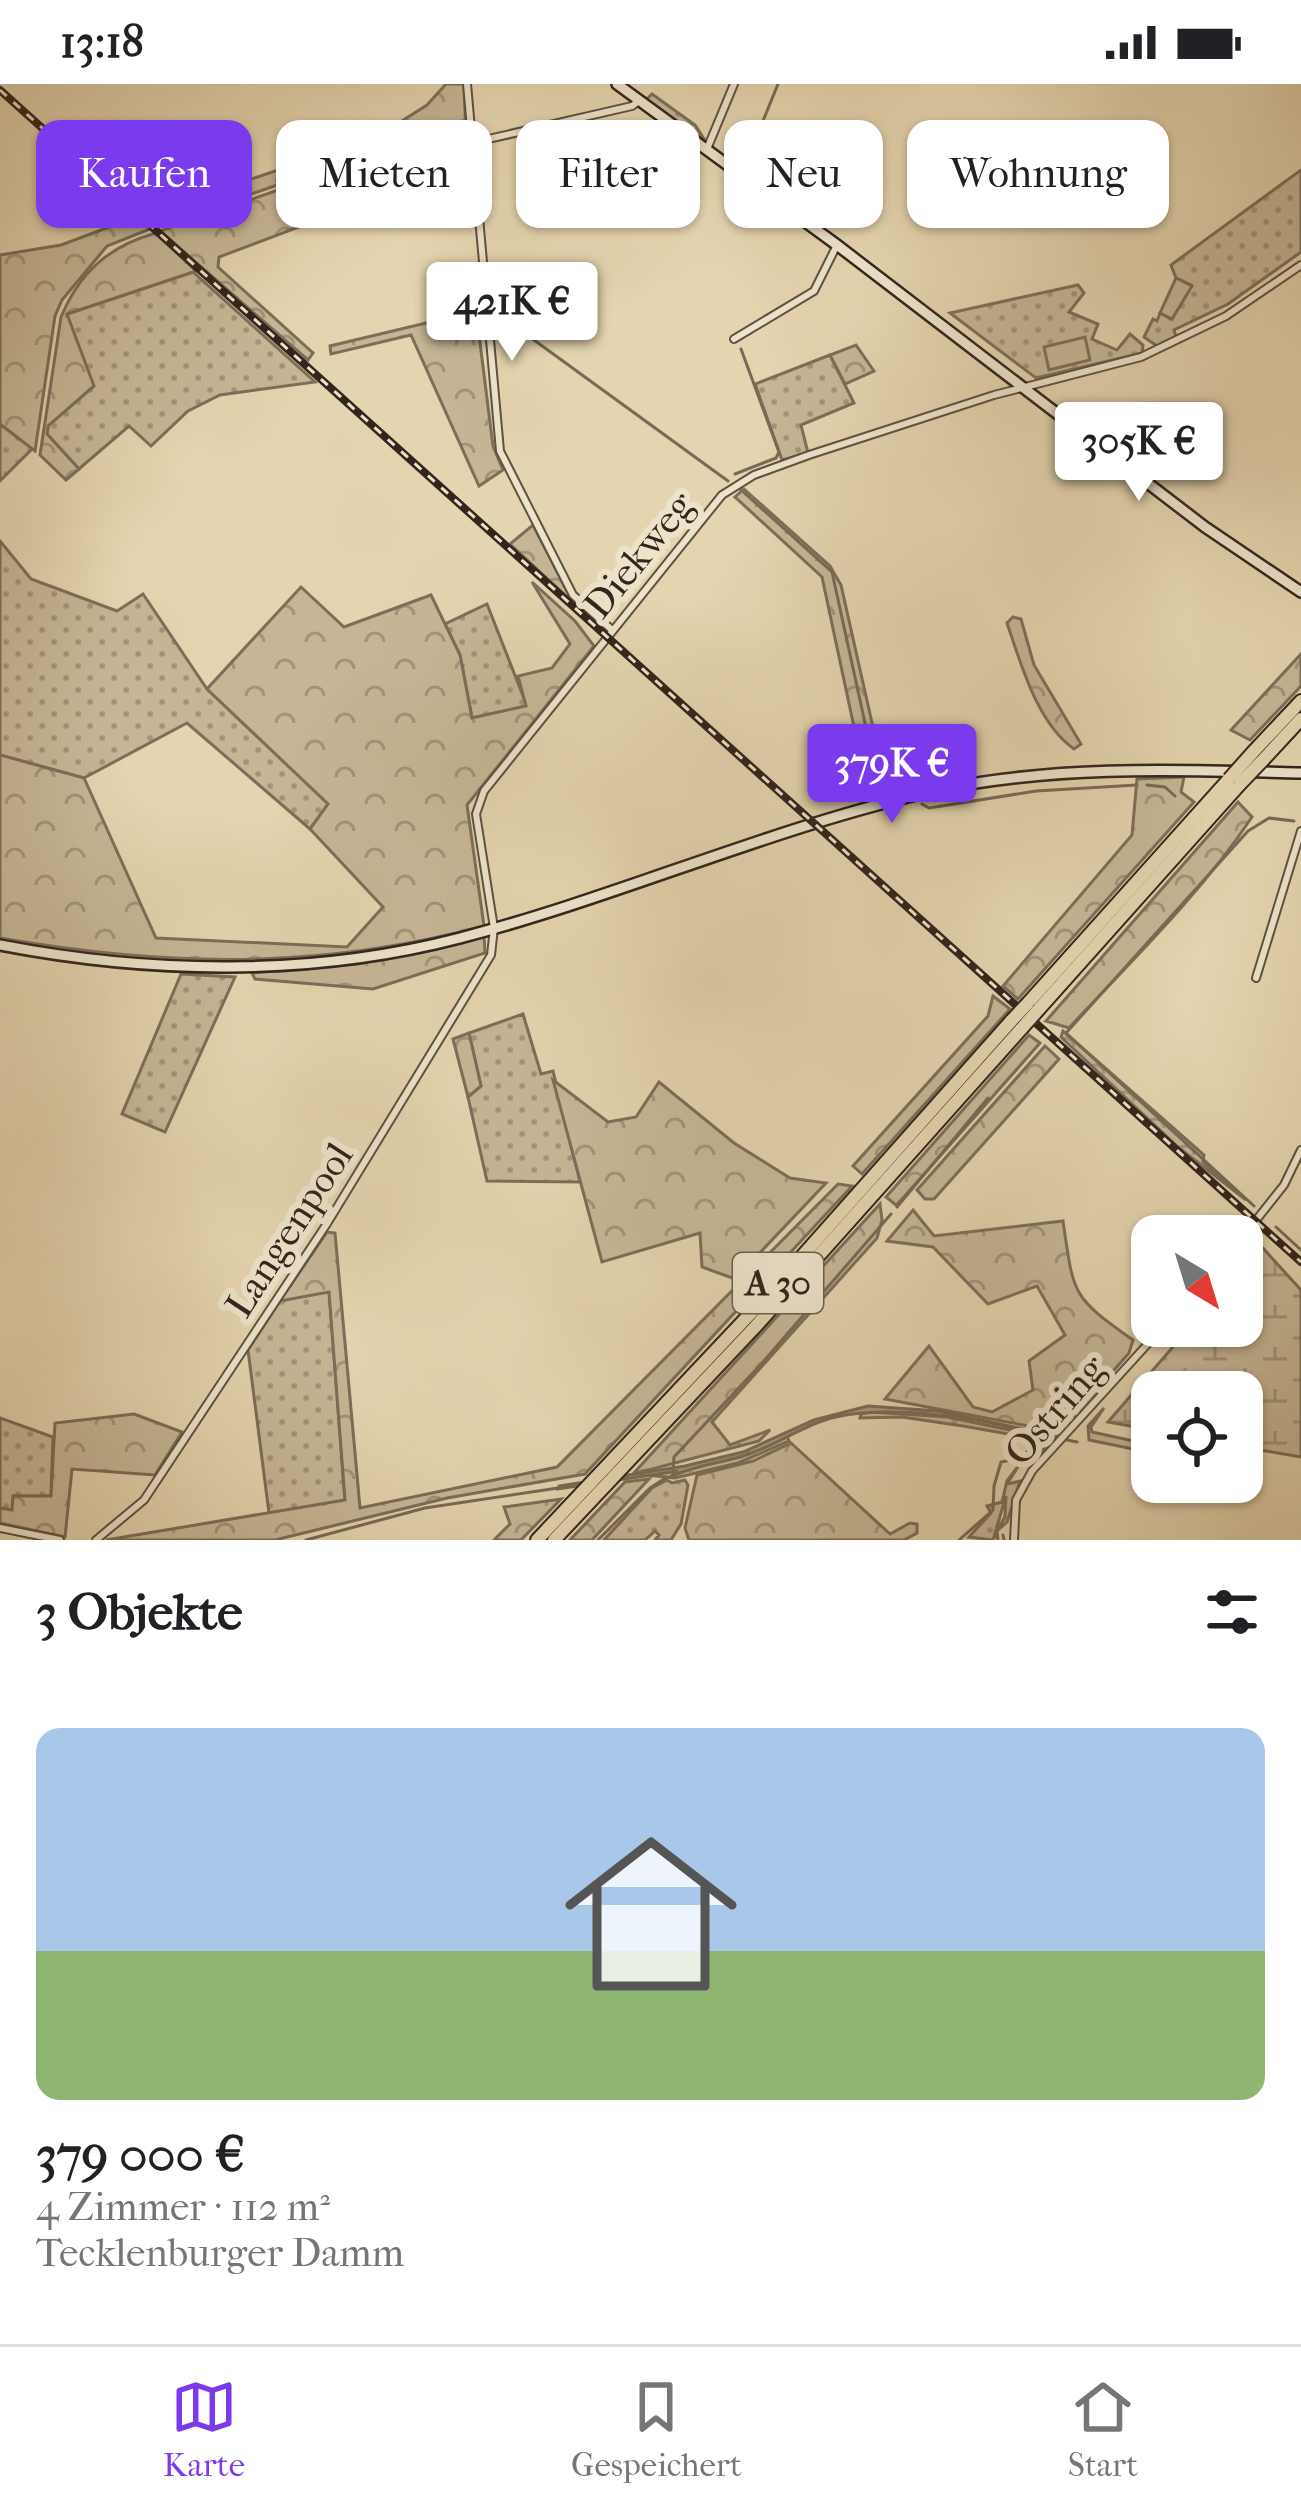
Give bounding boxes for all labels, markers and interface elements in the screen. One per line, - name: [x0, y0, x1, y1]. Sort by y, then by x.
- text: 13:18: [60, 16, 144, 69]
- chip: Kaufen: [36, 120, 252, 228]
- chip: Mieten: [276, 120, 492, 228]
- chip: Filter: [516, 120, 700, 228]
- chip: Neu: [724, 120, 883, 228]
- chip: Wohnung: [907, 120, 1169, 228]
- pin: 421K €: [414, 262, 610, 364]
- text: 421K €: [454, 278, 570, 324]
- pin: 305K €: [1041, 402, 1237, 504]
- text: 305K €: [1082, 418, 1196, 464]
- street label: Diekweg: [574, 482, 704, 627]
- pin: 379K €: [794, 724, 990, 826]
- text: 379K €: [834, 740, 950, 786]
- street label: Langenpool: [216, 1134, 362, 1326]
- north arrow: [1131, 1215, 1263, 1347]
- map controls: [1131, 1215, 1263, 1503]
- road number: A 30: [733, 1253, 823, 1313]
- street label: Ostring: [995, 1345, 1116, 1474]
- button: locate: [1131, 1371, 1263, 1503]
- icon: filters: [1199, 1579, 1265, 1645]
- text: 3 Objekte: [36, 1582, 242, 1642]
- icon: home: [543, 1806, 759, 2022]
- text: 379 000 €: [36, 2124, 245, 2184]
- text: 4 Zimmer · 112 m²: [36, 2184, 330, 2230]
- text: Tecklenburger Damm: [36, 2230, 404, 2276]
- tab: Karte: [163, 2374, 245, 2485]
- tab: Gespeichert: [571, 2374, 742, 2485]
- tab: Start: [1068, 2374, 1138, 2485]

